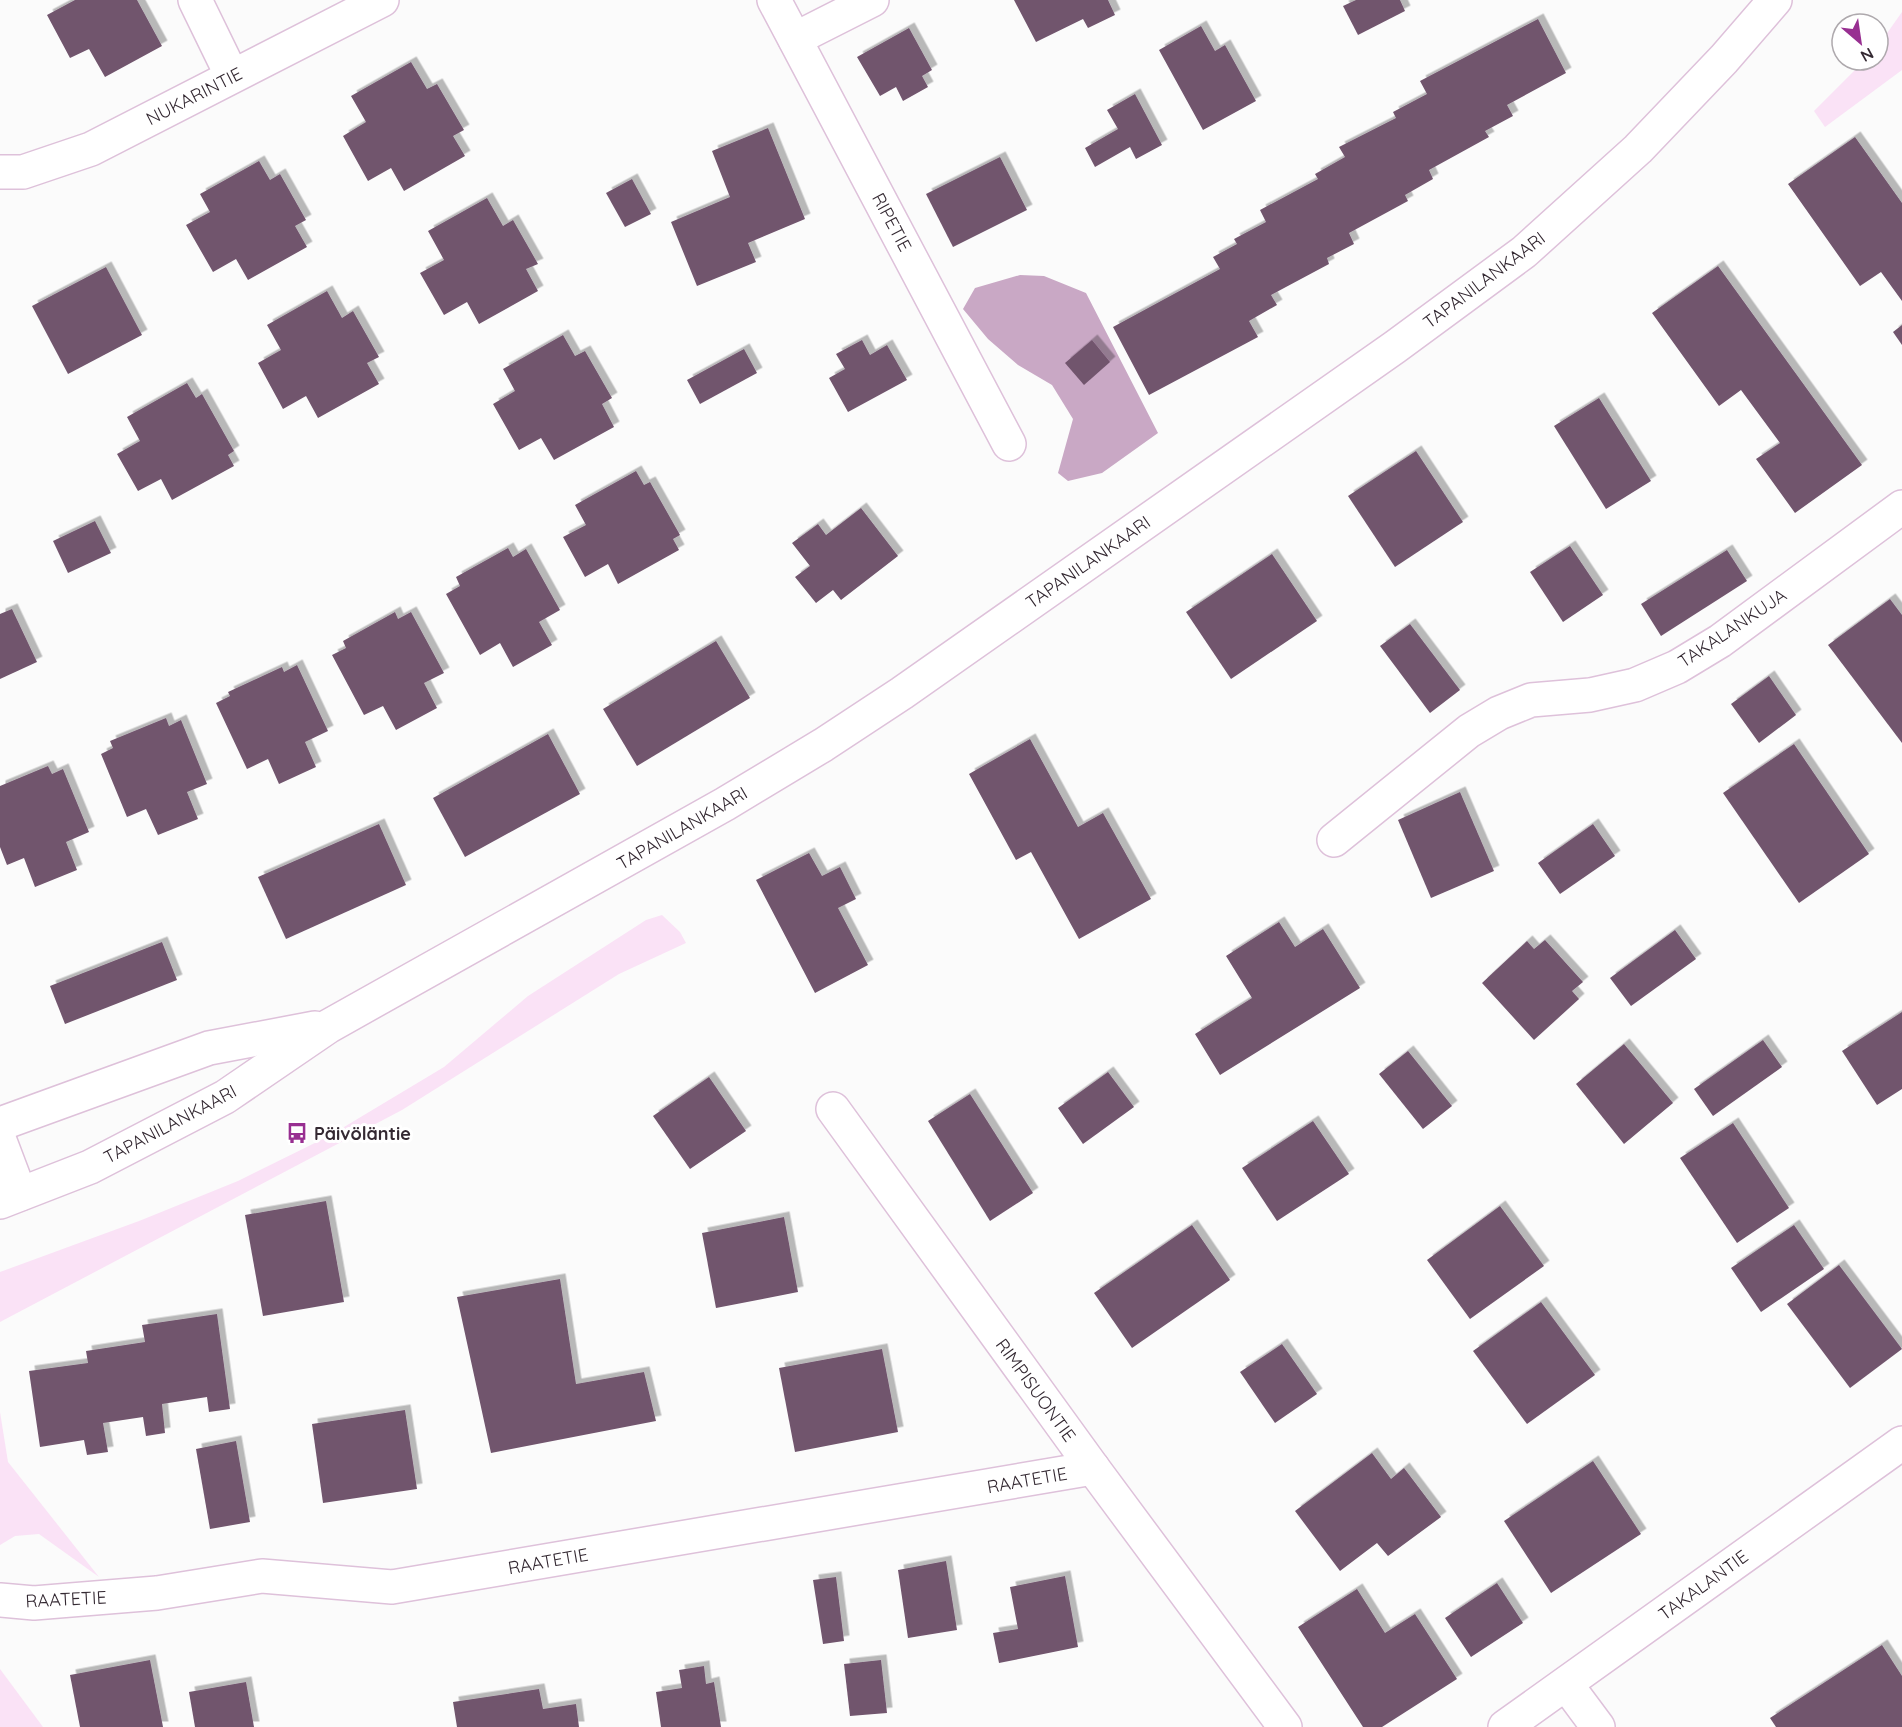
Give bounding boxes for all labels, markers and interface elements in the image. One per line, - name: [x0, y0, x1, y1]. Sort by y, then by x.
- north arrow: [1830, 12, 1890, 72]
- text: N: [1857, 44, 1877, 67]
- street label: NUKARINTIE: [142, 62, 246, 130]
- street label: RIPETIE: [867, 189, 917, 255]
- street label: TAPANILANKAARI: [1418, 227, 1550, 333]
- street label: TAPANILANKAARI: [1021, 510, 1155, 614]
- street label: TAKALANKUJA: [1673, 583, 1791, 673]
- street label: TAPANILANKAARI: [613, 781, 751, 875]
- street label: TAPANILANKAARI: [100, 1079, 240, 1169]
- bus stop icon: Päivöläntie: [285, 1121, 309, 1145]
- place label: Päivöläntie: [314, 1122, 411, 1145]
- street label: RIMPISUONTIE: [991, 1334, 1081, 1446]
- street label: RAATETIE: [985, 1462, 1069, 1498]
- street label: RAATETIE: [506, 1543, 590, 1579]
- street label: TAKALANTIE: [1654, 1545, 1752, 1625]
- street label: RAATETIE: [25, 1585, 107, 1613]

